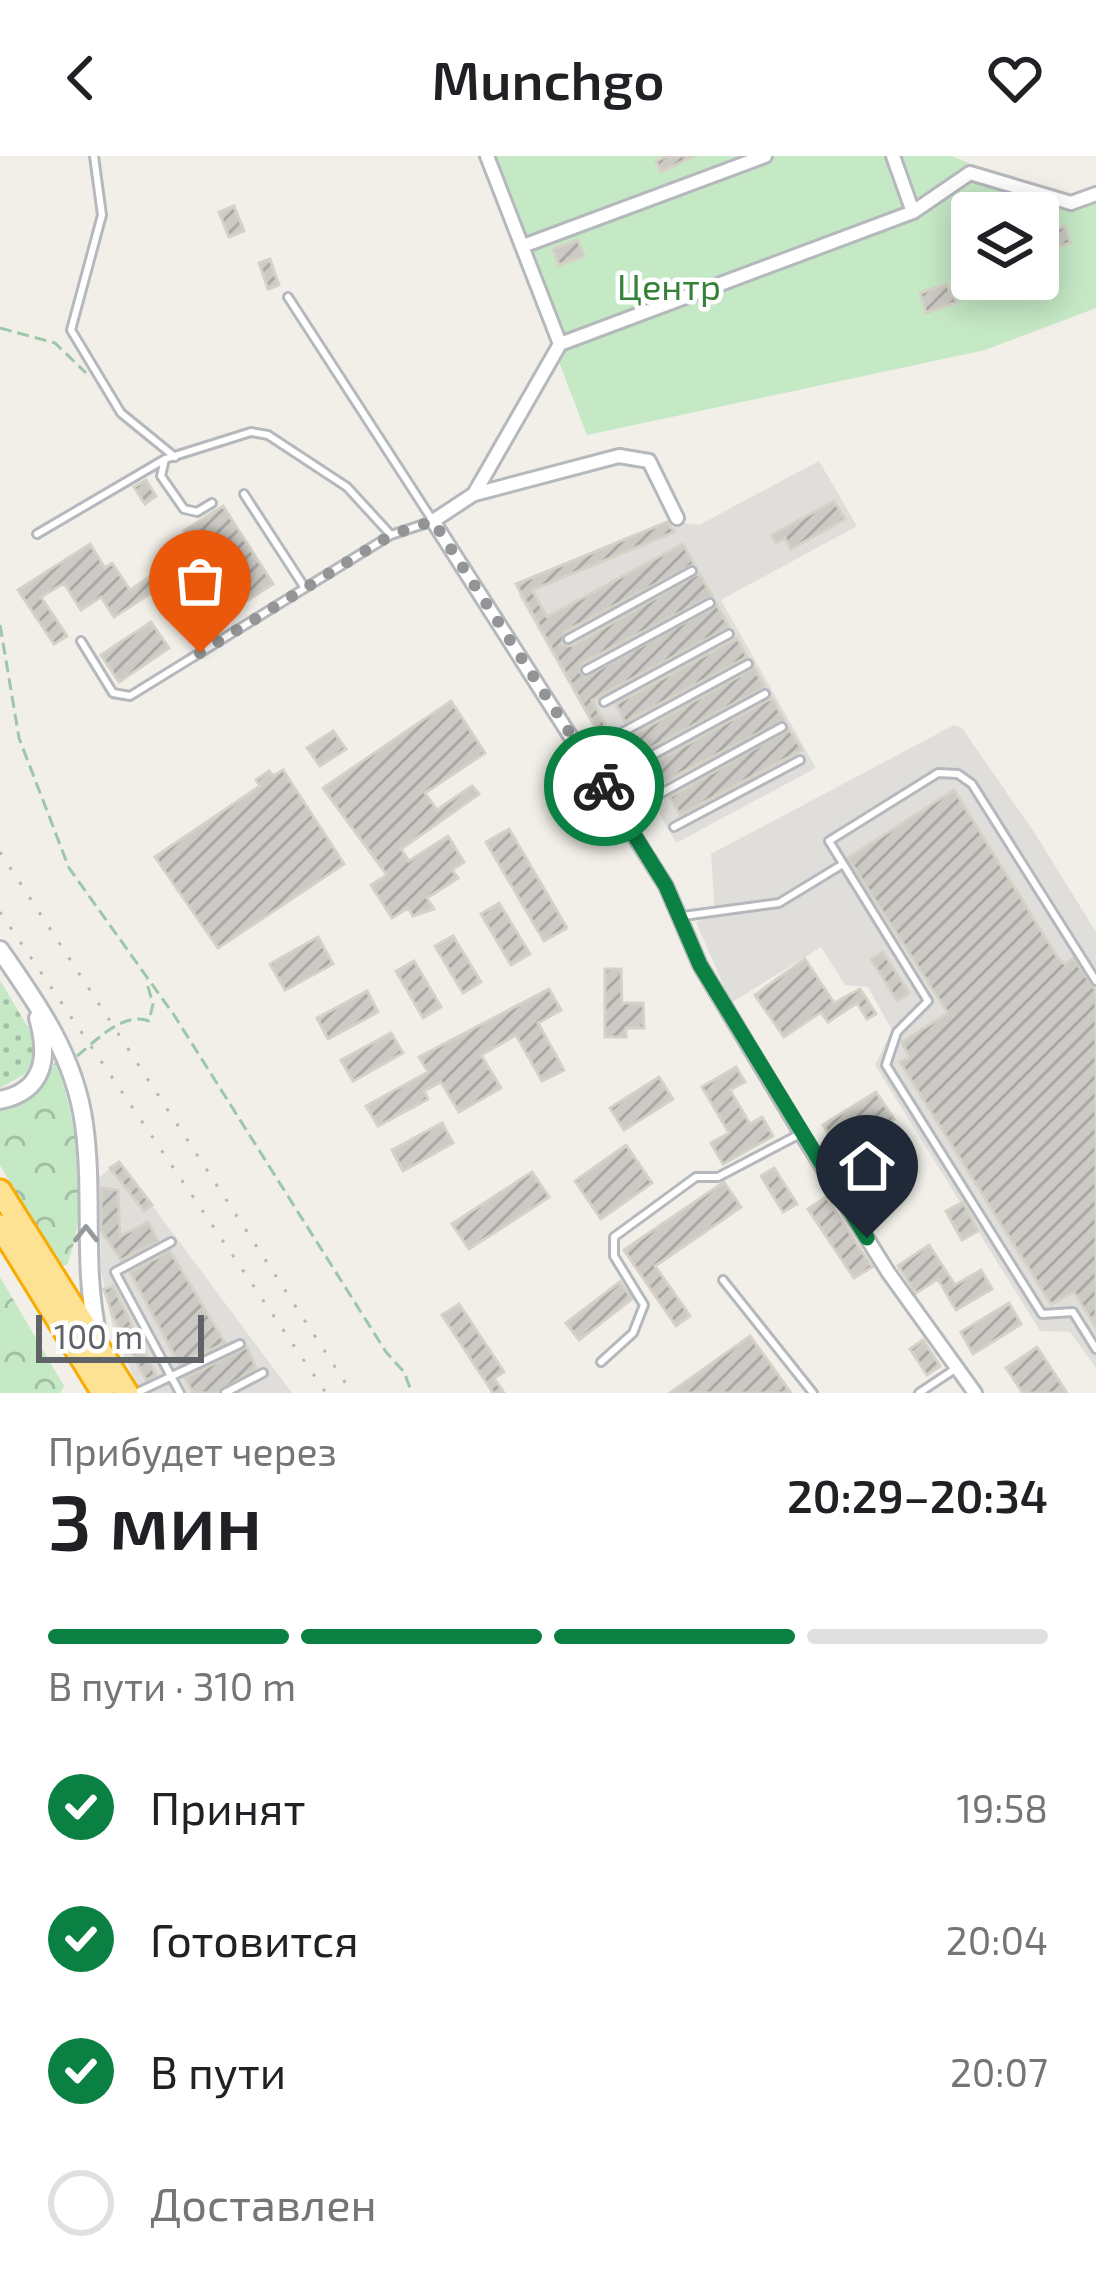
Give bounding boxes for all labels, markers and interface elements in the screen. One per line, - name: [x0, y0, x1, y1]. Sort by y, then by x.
- icon: back: [48, 45, 114, 111]
- icon: heart: [982, 45, 1048, 111]
- text: Munchgo: [432, 46, 664, 111]
- map controls: [951, 192, 1059, 300]
- button: layers: [951, 192, 1059, 300]
- park label: Центр: [617, 264, 721, 307]
- pin: [149, 530, 251, 653]
- icon: bag: [167, 548, 233, 614]
- courier: [544, 726, 664, 846]
- icon: bike: [571, 753, 637, 819]
- pin: [816, 1115, 918, 1238]
- icon: home: [834, 1133, 900, 1199]
- one-way arrow: [73, 1224, 99, 1242]
- scale bar: [36, 1309, 204, 1362]
- text: 100 m: [54, 1316, 143, 1356]
- text: Прибудет через: [48, 1427, 337, 1474]
- text: 20:29–20:34: [787, 1468, 1048, 1522]
- text: 3 мин: [48, 1472, 262, 1566]
- text: В пути · 310 m: [48, 1662, 296, 1709]
- icon: check: [48, 1774, 114, 1840]
- text: Принят: [150, 1780, 305, 1834]
- text: 19:58: [956, 1784, 1048, 1831]
- icon: check: [48, 1906, 114, 1972]
- text: Готовится: [150, 1912, 359, 1966]
- text: 20:04: [946, 1916, 1048, 1963]
- icon: check: [48, 2038, 114, 2104]
- text: В пути: [150, 2044, 286, 2098]
- text: 20:07: [950, 2048, 1048, 2095]
- text: Доставлен: [150, 2176, 377, 2230]

